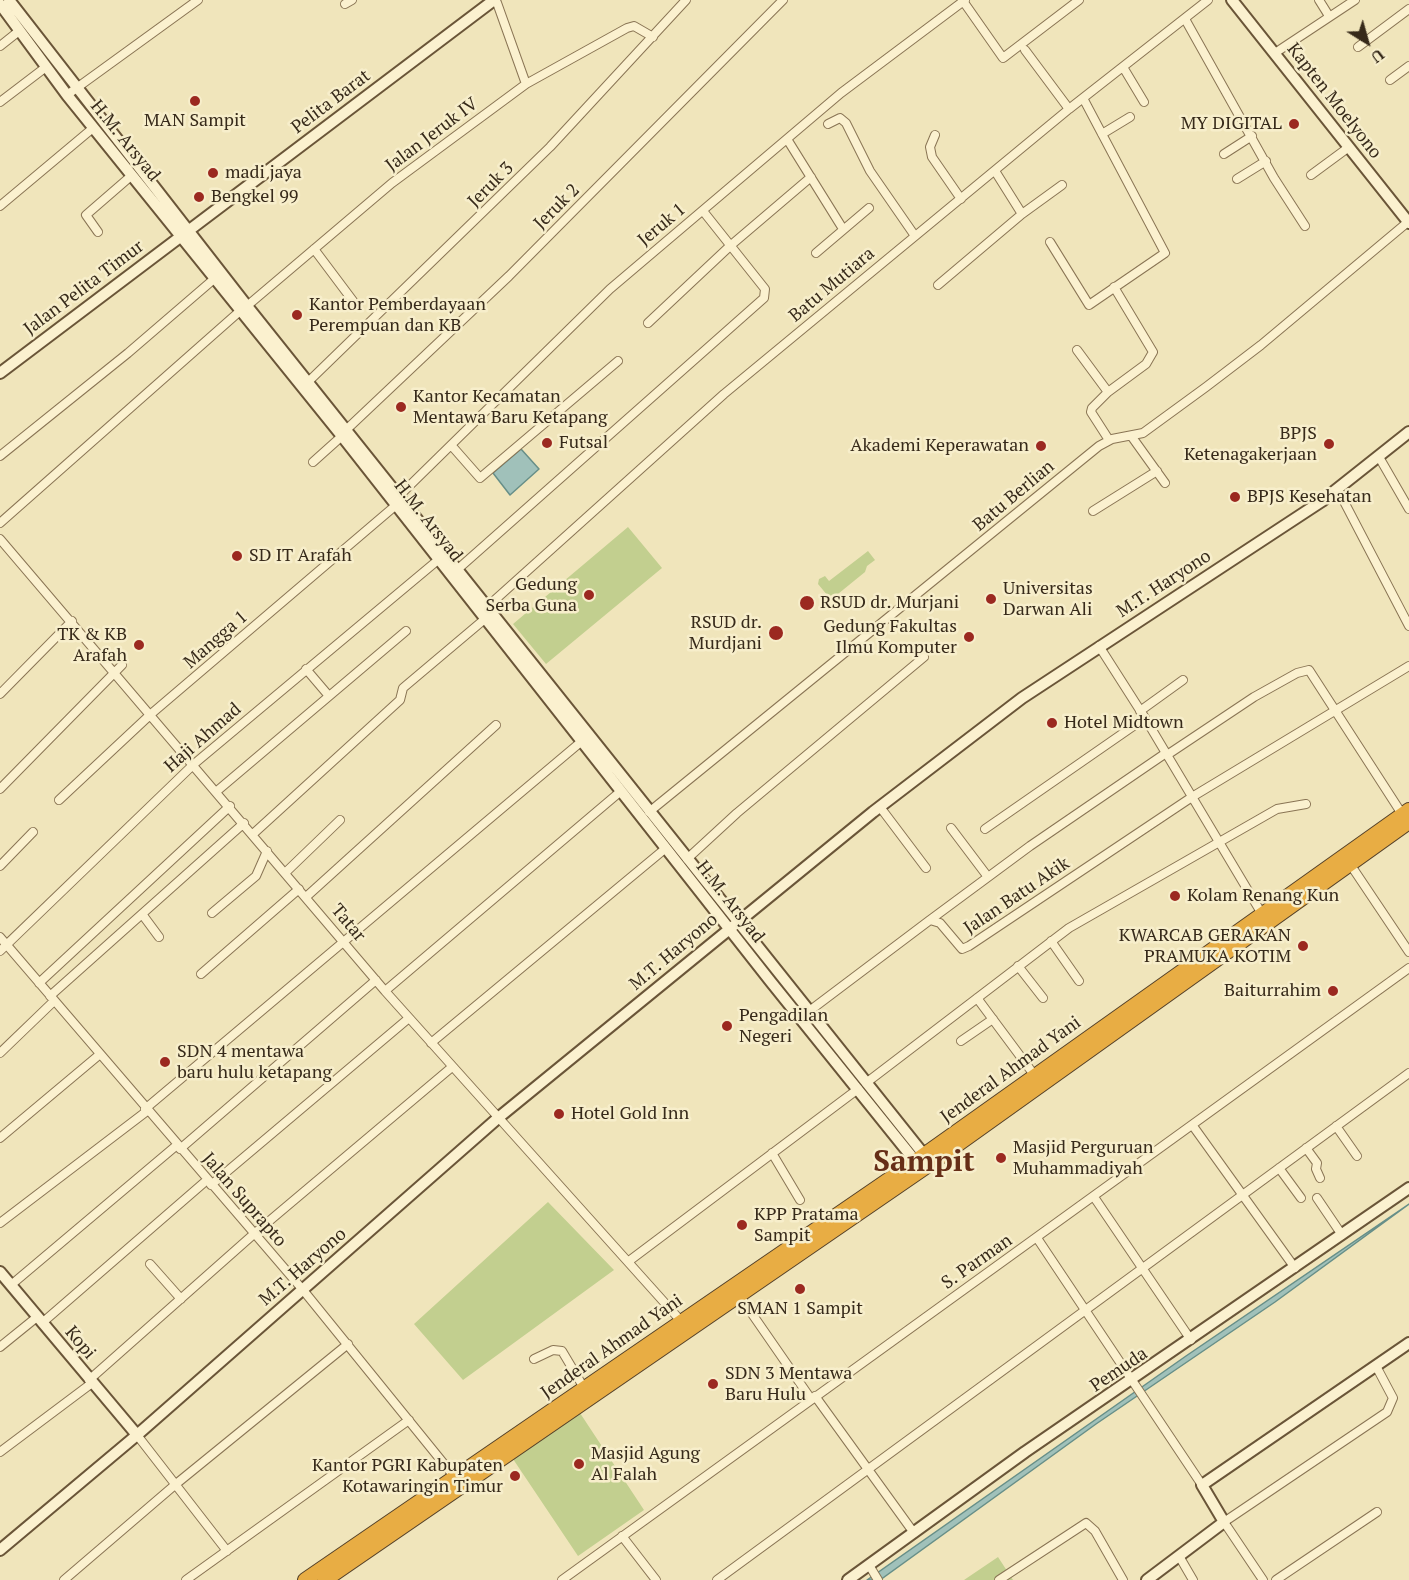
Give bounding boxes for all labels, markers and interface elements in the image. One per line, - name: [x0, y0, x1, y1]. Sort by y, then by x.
- north arrow: [1337, 12, 1397, 72]
- street label: Kapten Moelyono: [1282, 39, 1386, 163]
- text: U: [1367, 44, 1389, 69]
- street label: Pelita Barat: [287, 65, 375, 139]
- street label: Jalan Jeruk IV: [382, 93, 482, 177]
- marker: MAN Sampit: [188, 94, 202, 108]
- street label: H.M. Arsyad: [86, 96, 164, 186]
- place label: MAN Sampit: [144, 110, 246, 132]
- place label: MY DIGITAL: [1181, 113, 1282, 135]
- marker: MY DIGITAL: [1287, 117, 1301, 131]
- street label: Jeruk 3: [464, 158, 518, 212]
- place label: madi jaya: [225, 162, 302, 184]
- marker: madi jaya: [206, 166, 220, 180]
- street label: Jeruk 2: [530, 180, 584, 234]
- place label: Bengkel 99: [211, 186, 298, 208]
- marker: Bengkel 99: [192, 190, 206, 204]
- street label: Jeruk 1: [634, 199, 690, 251]
- street label: Jalan Pelita Timur: [20, 236, 148, 340]
- street label: Batu Mutiara: [785, 243, 879, 327]
- place label: Kantor Pemberdayaan Perempuan dan KB: [309, 294, 486, 336]
- marker: Kantor Pemberdayaan Perempuan dan KB: [290, 308, 304, 322]
- place label: Kantor Kecamatan Mentawa Baru Ketapang: [413, 386, 607, 428]
- marker: Kantor Kecamatan Mentawa Baru Ketapang: [394, 400, 408, 414]
- place label: BPJS Ketenagakerjaan: [1184, 423, 1317, 466]
- place label: Futsal: [559, 432, 608, 454]
- place label: Akademi Keperawatan: [850, 435, 1029, 457]
- marker: Futsal: [540, 436, 554, 450]
- marker: BPJS Ketenagakerjaan: [1322, 437, 1336, 451]
- marker: Akademi Keperawatan: [1034, 439, 1048, 453]
- street label: Batu Berlian: [969, 456, 1059, 536]
- street label: H.M. Arsyad: [389, 476, 467, 566]
- place label: BPJS Kesehatan: [1247, 486, 1372, 508]
- marker: BPJS Kesehatan: [1228, 490, 1242, 504]
- place label: SD IT Arafah: [249, 545, 352, 567]
- street label: M.T. Haryono: [1113, 545, 1215, 623]
- marker: SD IT Arafah: [230, 549, 244, 563]
- place label: Gedung Serba Guna: [486, 574, 577, 616]
- place label: Universitas Darwan Ali: [1003, 578, 1093, 620]
- marker: Gedung Serba Guna: [582, 588, 596, 602]
- place label: RSUD dr. Murjani: [820, 592, 959, 614]
- marker: Universitas Darwan Ali: [984, 592, 998, 606]
- marker: RSUD dr. Murjani: [798, 594, 816, 612]
- street label: Mangga 1: [180, 606, 252, 674]
- place label: RSUD dr. Murdjani: [689, 612, 762, 654]
- place label: Gedung Fakultas Ilmu Komputer: [823, 616, 957, 658]
- place label: TK & KB Arafah: [57, 624, 127, 666]
- marker: RSUD dr. Murdjani: [767, 624, 785, 642]
- marker: Gedung Fakultas Ilmu Komputer: [962, 630, 976, 644]
- marker: TK & KB Arafah: [132, 638, 146, 652]
- street label: Haji Ahmad: [160, 699, 246, 777]
- place label: Hotel Midtown: [1064, 712, 1184, 734]
- marker: Hotel Midtown: [1045, 716, 1059, 730]
- street label: Jalan Batu Akik: [960, 853, 1074, 939]
- street label: H.M. Arsyad: [691, 857, 769, 947]
- place label: Kolam Renang Kun: [1187, 885, 1339, 907]
- marker: Kolam Renang Kun: [1168, 889, 1182, 903]
- street label: Tatar: [326, 900, 370, 946]
- street label: M.T. Haryono: [626, 909, 722, 995]
- place label: KWARCAB GERAKAN PRAMUKA KOTIM: [1119, 925, 1291, 968]
- marker: KWARCAB GERAKAN PRAMUKA KOTIM: [1296, 939, 1310, 953]
- place label: Baiturrahim: [1224, 980, 1321, 1002]
- marker: Baiturrahim: [1326, 984, 1340, 998]
- place label: Pengadilan Negeri: [739, 1005, 828, 1048]
- street label: Jenderal Ahmad Yani: [937, 1012, 1085, 1128]
- marker: Pengadilan Negeri: [720, 1019, 734, 1033]
- place label: SDN 4 mentawa baru hulu ketapang: [177, 1041, 332, 1084]
- marker: SDN 4 mentawa baru hulu ketapang: [158, 1055, 172, 1069]
- place label: Hotel Gold Inn: [571, 1103, 689, 1125]
- marker: Hotel Gold Inn: [552, 1107, 566, 1121]
- place label: Masjid Perguruan Muhammadiyah: [1013, 1137, 1153, 1180]
- district label: Sampit: [873, 1144, 975, 1180]
- street label: Jalan Suprapto: [197, 1149, 291, 1251]
- marker: Masjid Perguruan Muhammadiyah: [994, 1151, 1008, 1165]
- place label: KPP Pratama Sampit: [754, 1204, 859, 1246]
- marker: KPP Pratama Sampit: [735, 1218, 749, 1232]
- street label: M.T. Haryono: [255, 1223, 351, 1311]
- street label: S. Parman: [938, 1230, 1016, 1294]
- marker: SMAN 1 Sampit: [793, 1282, 807, 1296]
- street label: Jenderal Ahmad Yani: [537, 1290, 687, 1404]
- place label: SMAN 1 Sampit: [737, 1298, 863, 1320]
- street label: Kopi: [60, 1322, 100, 1364]
- street label: Pemuda: [1086, 1343, 1152, 1397]
- place label: SDN 3 Mentawa Baru Hulu: [725, 1363, 852, 1406]
- marker: SDN 3 Mentawa Baru Hulu: [706, 1377, 720, 1391]
- place label: Masjid Agung Al Falah: [591, 1443, 700, 1486]
- place label: Kantor PGRI Kabupaten Kotawaringin Timur: [312, 1455, 503, 1498]
- marker: Masjid Agung Al Falah: [572, 1457, 586, 1471]
- marker: Kantor PGRI Kabupaten Kotawaringin Timur: [508, 1469, 522, 1483]

